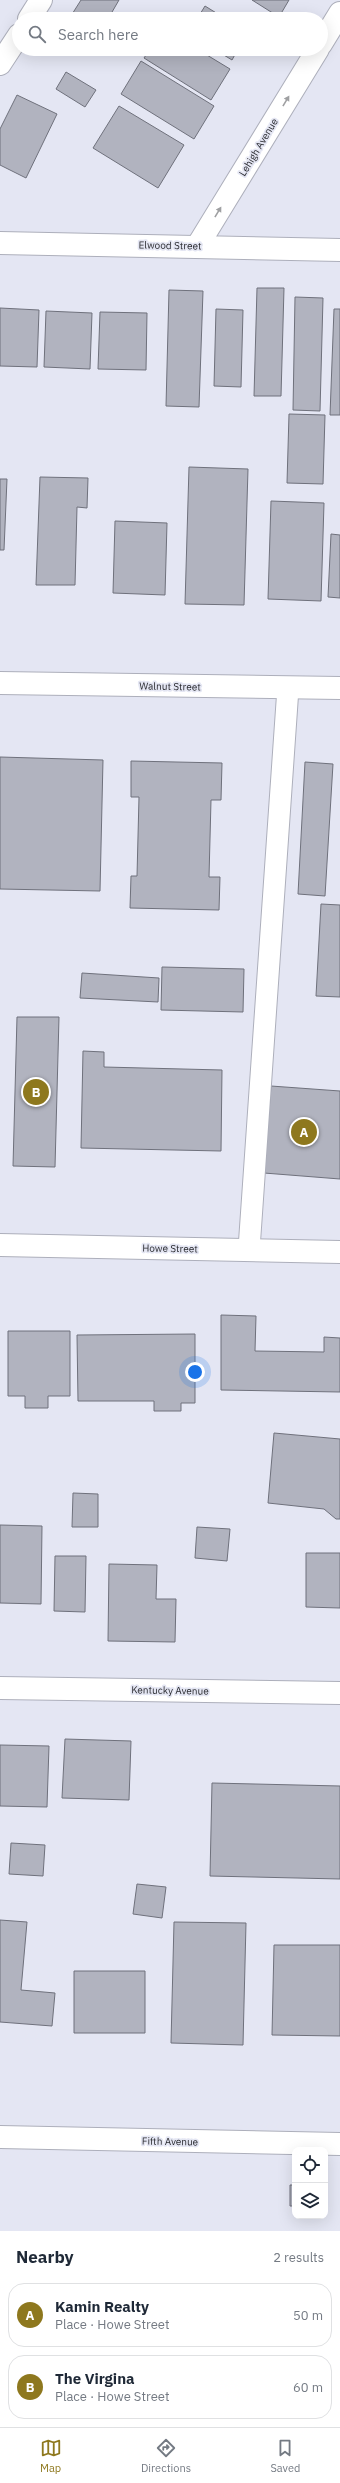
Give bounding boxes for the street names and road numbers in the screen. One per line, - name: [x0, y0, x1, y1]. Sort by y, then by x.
- street label: Lehigh Avenue: [236, 115, 281, 179]
- street label: Elwood Street: [138, 238, 202, 253]
- street label: Walnut Street: [139, 679, 201, 694]
- street label: Howe Street: [142, 1242, 198, 1255]
- street label: Kentucky Avenue: [131, 1683, 209, 1698]
- street label: Fifth Avenue: [142, 2135, 199, 2148]

